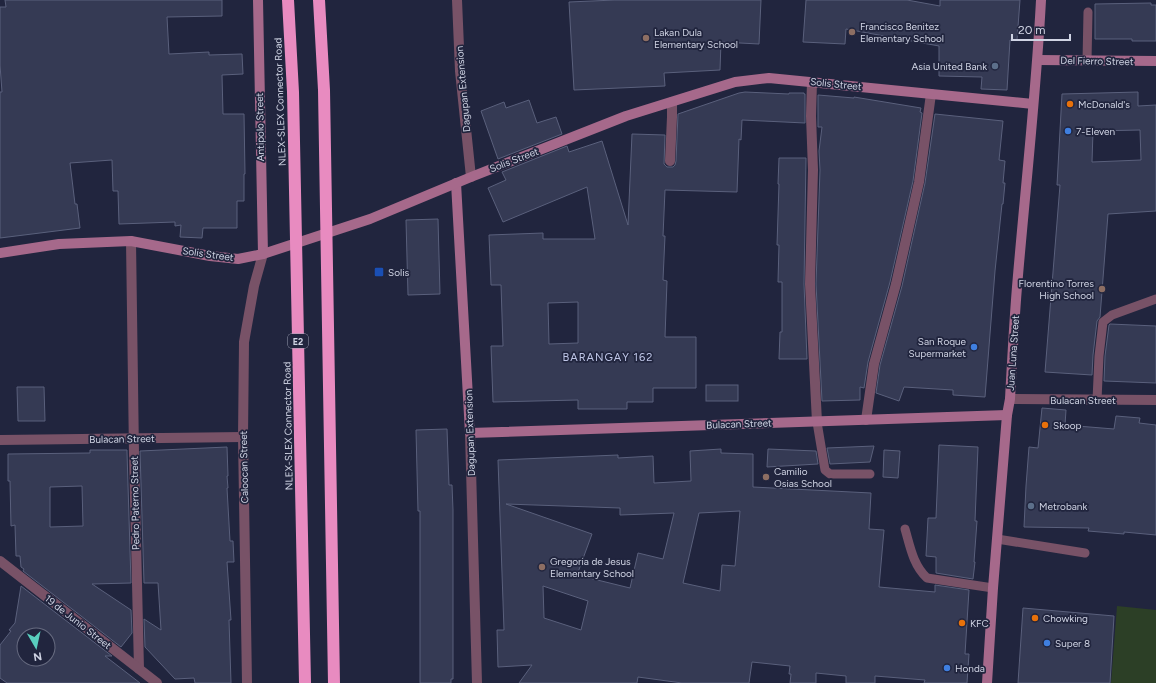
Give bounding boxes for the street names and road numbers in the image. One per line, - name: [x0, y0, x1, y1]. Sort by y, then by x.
- street label: NLEX-SLEX Connector Road: [271, 37, 289, 166]
- street label: Dagupan Extension: [453, 45, 473, 133]
- street label: Del Fierro Street: [1060, 54, 1134, 68]
- street label: Solis Street: [810, 75, 863, 93]
- street label: Antipolo Street: [253, 92, 267, 161]
- street label: Solis Street: [488, 145, 541, 175]
- street label: Solis Street: [182, 244, 235, 264]
- street label: Juan Luna Street: [1004, 315, 1022, 391]
- road number: E2: [288, 334, 308, 348]
- street label: NLEX-SLEX Connector Road: [280, 362, 296, 490]
- street label: Dagupan Extension: [462, 389, 478, 476]
- street label: Bulacan Street: [1050, 394, 1116, 407]
- street label: Bulacan Street: [706, 416, 772, 432]
- street label: Caloocan Street: [237, 430, 251, 503]
- street label: Bulacan Street: [89, 432, 155, 446]
- street label: Pedro Paterno Street: [128, 456, 142, 550]
- street label: 19 de Junio Street: [42, 592, 114, 652]

